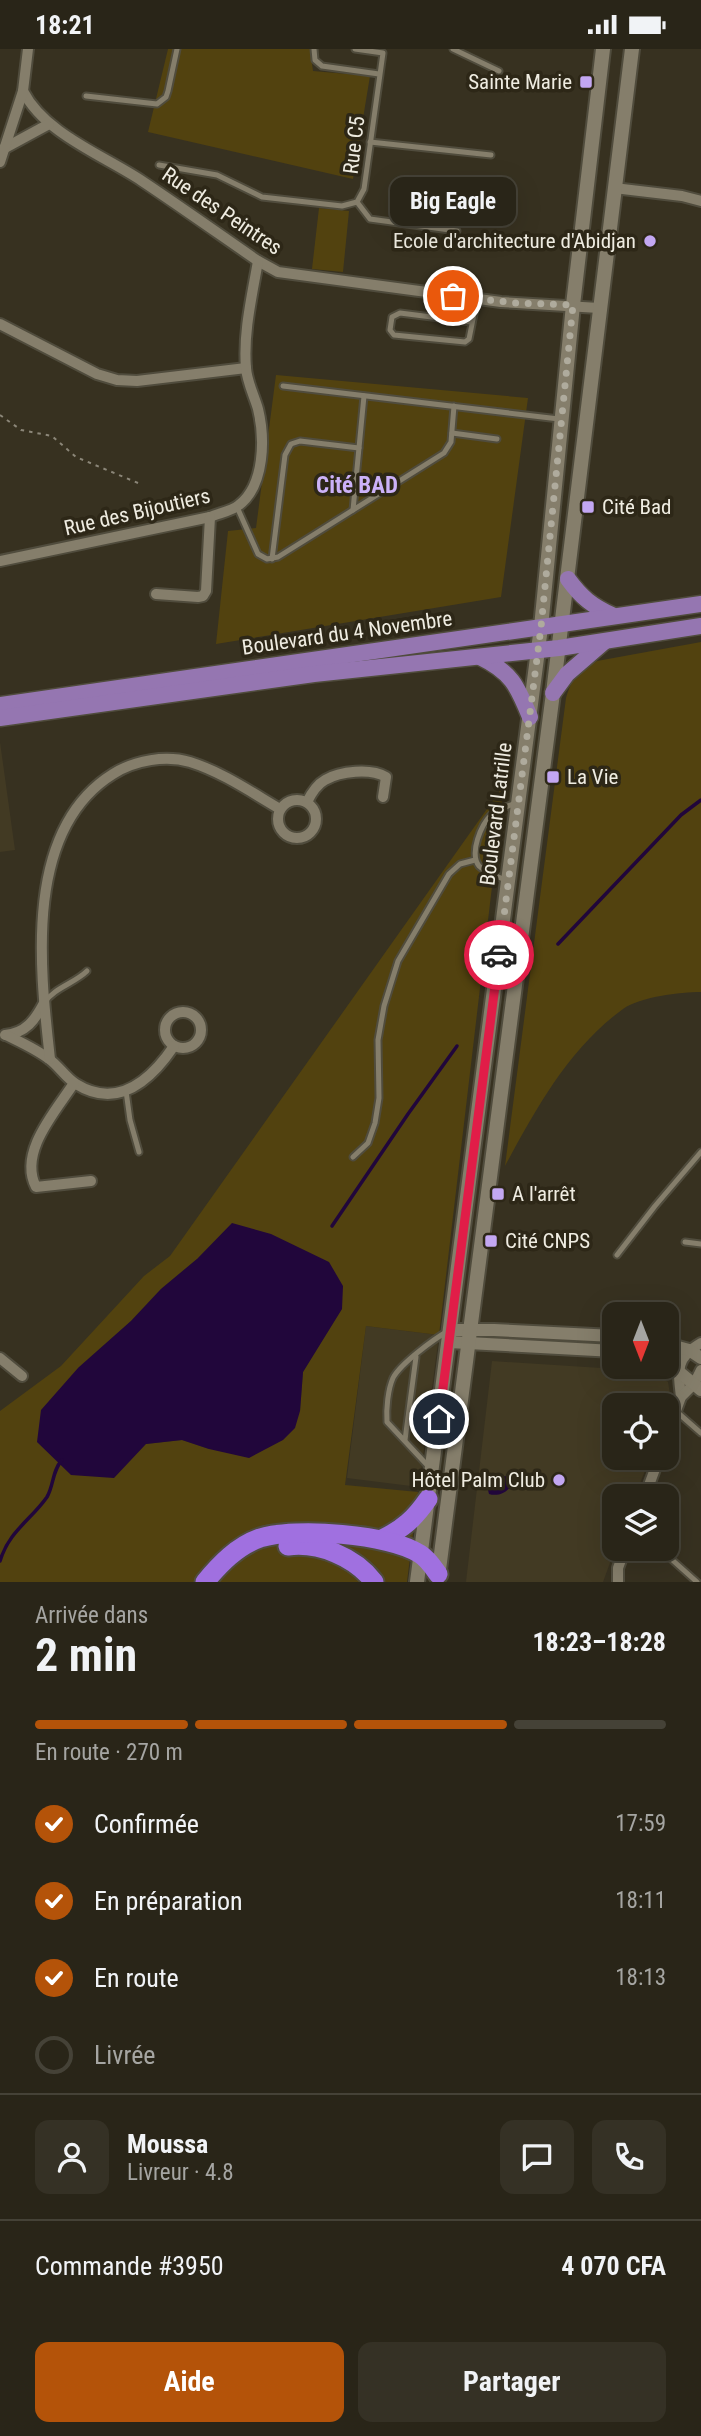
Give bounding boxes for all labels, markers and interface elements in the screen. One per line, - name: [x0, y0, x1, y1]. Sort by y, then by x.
- text: 18:21: [35, 10, 95, 40]
- place label: Sainte Marie: [468, 70, 572, 94]
- marker: Sainte Marie: [578, 74, 594, 90]
- street label: Rue C5: [339, 115, 369, 175]
- street label: Rue des Peintres: [158, 162, 286, 260]
- callout: Big Eagle: [390, 177, 516, 226]
- text: Big Eagle: [410, 188, 496, 215]
- place label: Ecole d'architecture d'Abidjan: [393, 229, 636, 253]
- marker: Ecole d'architecture d'Abidjan: [642, 233, 658, 249]
- pin: [423, 266, 483, 326]
- icon: bag: [434, 277, 472, 315]
- district label: Cité BAD: [316, 472, 398, 499]
- street label: Rue des Bijoutiers: [62, 484, 212, 540]
- place label: Cité Bad: [602, 495, 672, 519]
- marker: Cité Bad: [580, 499, 596, 515]
- street label: Boulevard du 4 Novembre: [240, 606, 454, 660]
- street label: Boulevard Latrille: [475, 741, 517, 887]
- place label: La Vie: [567, 765, 618, 789]
- marker: La Vie: [545, 769, 561, 785]
- courier: [464, 920, 534, 990]
- icon: car: [480, 936, 518, 974]
- place label: A l'arrêt: [512, 1182, 576, 1206]
- marker: A l'arrêt: [490, 1186, 506, 1202]
- place label: Cité CNPS: [505, 1229, 590, 1253]
- marker: Cité CNPS: [483, 1233, 499, 1249]
- north arrow: [602, 1302, 679, 1379]
- map controls: [602, 1302, 679, 1561]
- pin: [409, 1389, 469, 1449]
- button: locate: [602, 1393, 679, 1470]
- icon: home: [420, 1400, 458, 1438]
- place label: Hôtel Palm Club: [411, 1468, 545, 1492]
- marker: Hôtel Palm Club: [551, 1472, 567, 1488]
- button: layers: [602, 1484, 679, 1561]
- text: Arrivée dans: [35, 1602, 148, 1629]
- text: 18:23–18:28: [532, 1627, 666, 1657]
- text: 2 min: [35, 1628, 137, 1682]
- text: En route · 270 m: [35, 1739, 183, 1766]
- icon: check: [35, 1805, 73, 1843]
- text: Confirmée: [94, 1809, 199, 1839]
- text: 17:59: [615, 1810, 666, 1837]
- icon: check: [35, 1882, 73, 1920]
- text: En préparation: [94, 1886, 243, 1916]
- text: 18:11: [615, 1887, 666, 1914]
- icon: check: [35, 1959, 73, 1997]
- text: En route: [94, 1963, 179, 1993]
- text: 18:13: [615, 1964, 666, 1991]
- text: Livrée: [94, 2040, 156, 2070]
- button: person: [35, 2120, 109, 2194]
- button: chat: [500, 2120, 574, 2194]
- button: phone: [592, 2120, 666, 2194]
- text: Moussa: [127, 2129, 208, 2159]
- text: Livreur · 4.8: [127, 2159, 234, 2186]
- text: Commande #3950: [35, 2251, 224, 2281]
- text: 4 070 CFA: [561, 2251, 666, 2281]
- button: Aide: [35, 2342, 344, 2422]
- button: Partager: [358, 2342, 666, 2422]

